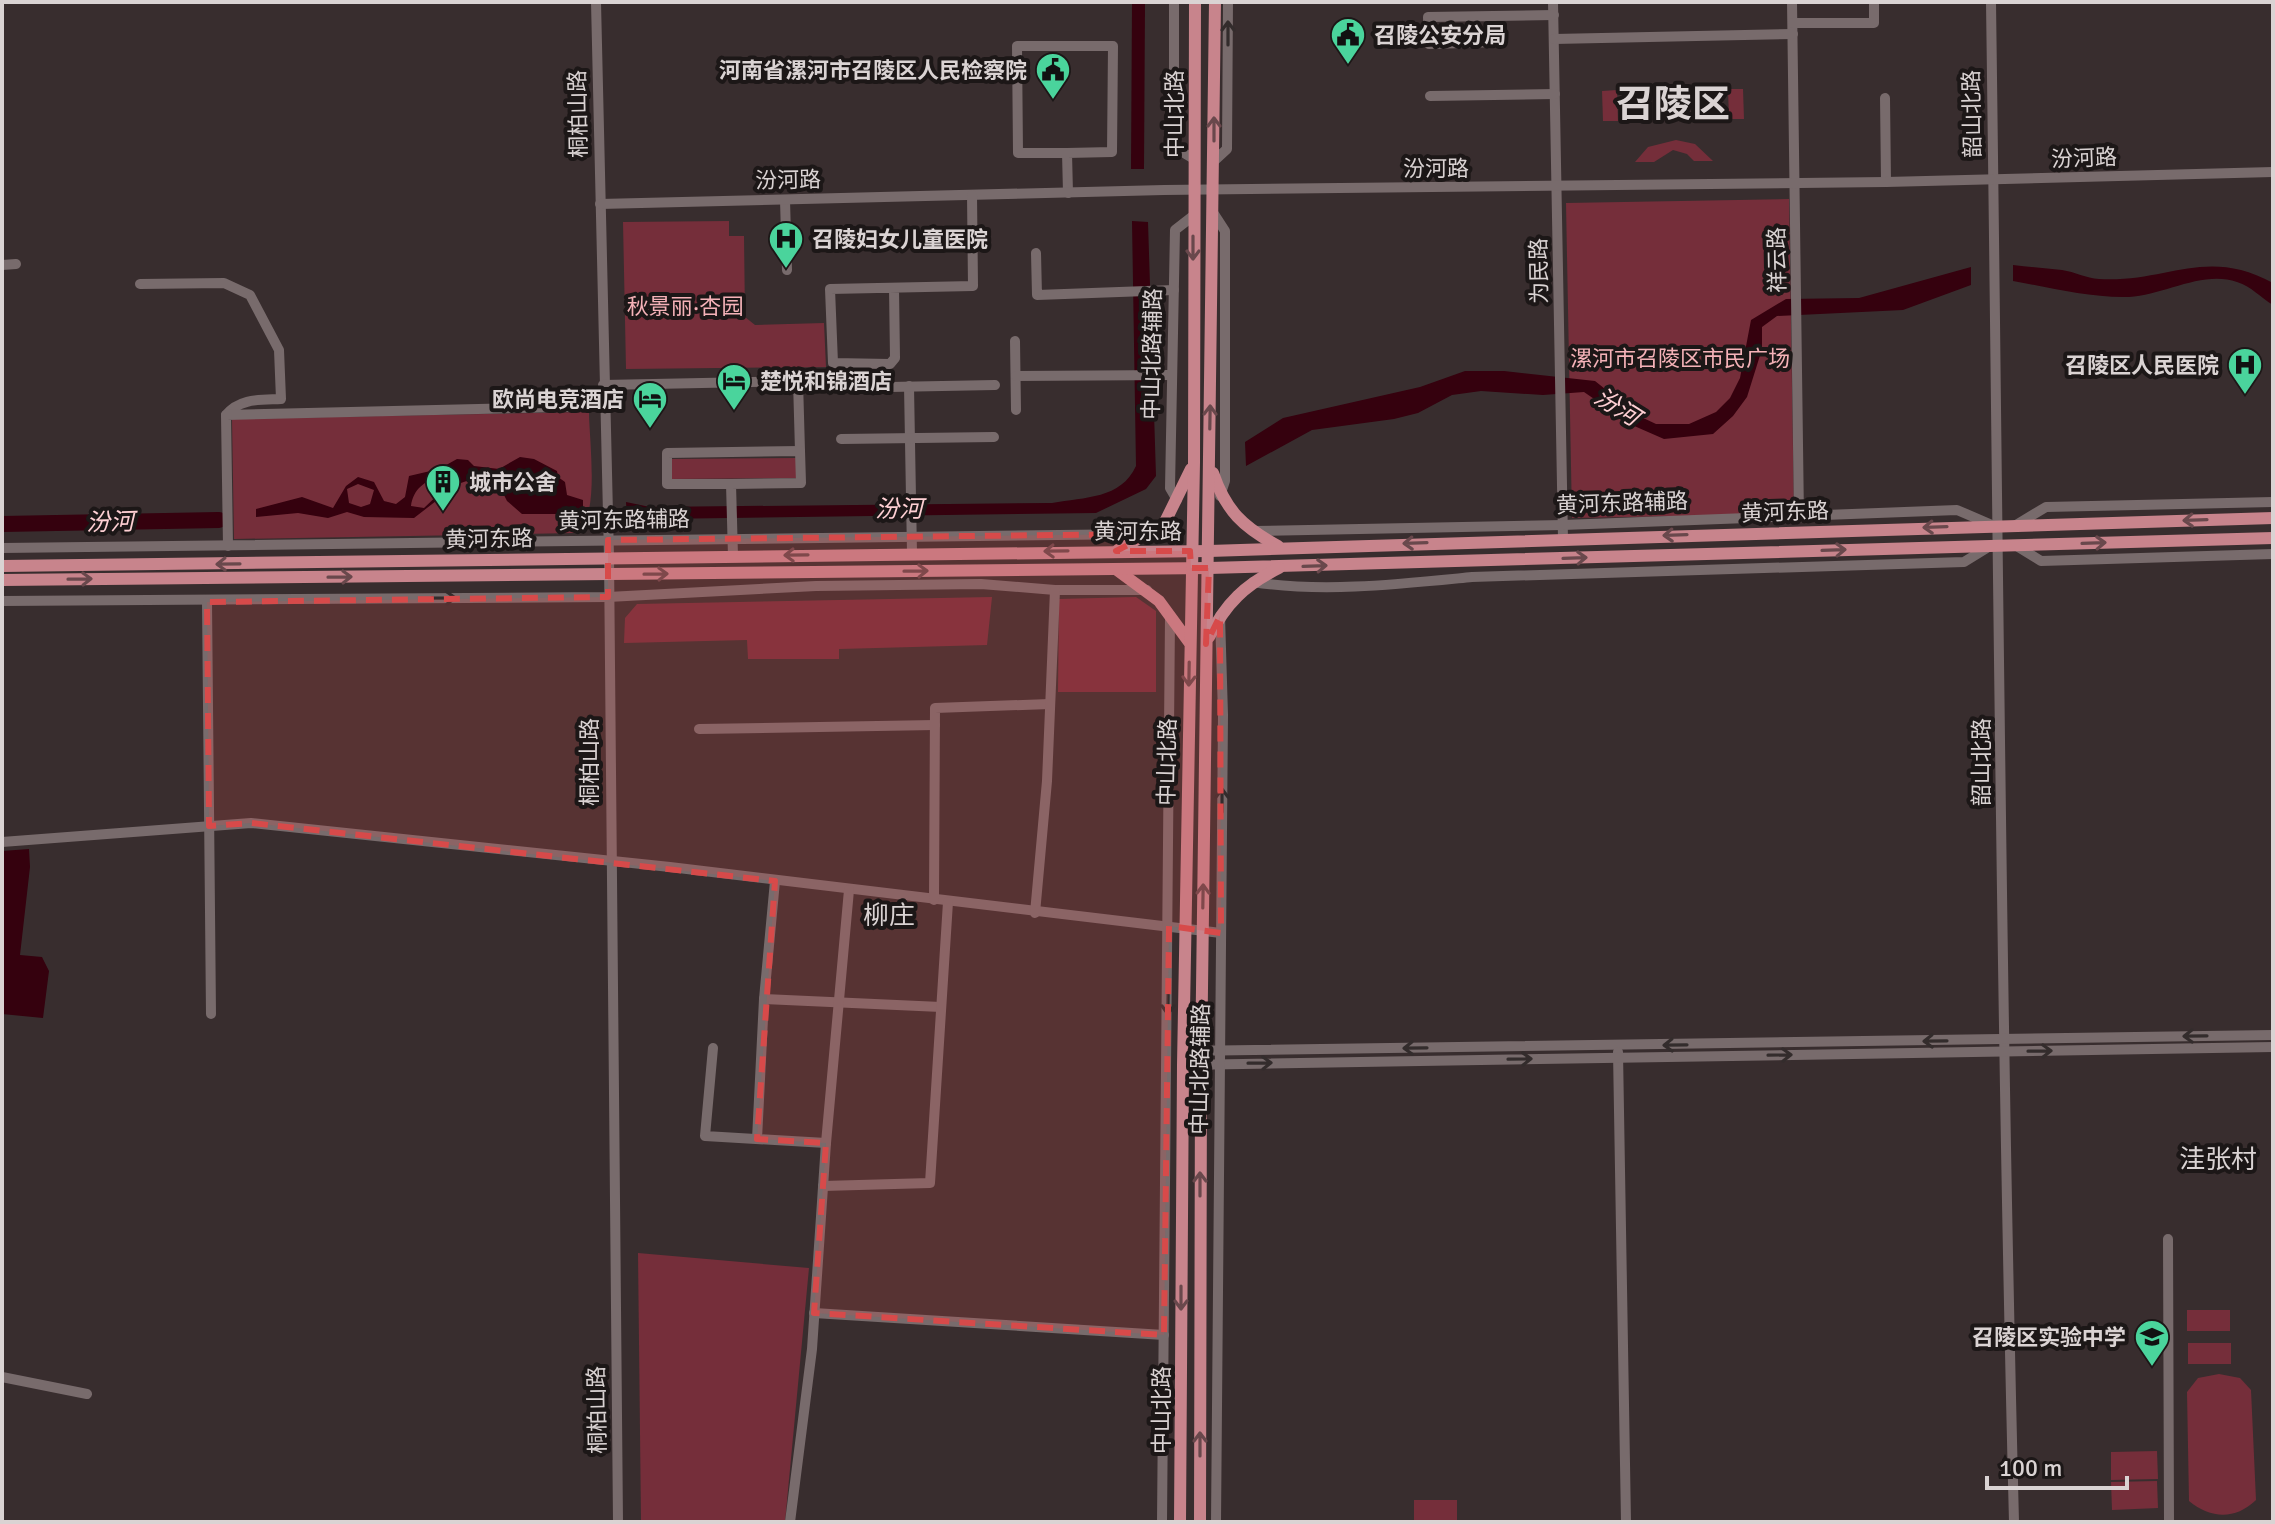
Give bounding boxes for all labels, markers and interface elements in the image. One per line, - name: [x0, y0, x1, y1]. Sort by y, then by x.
- public building icon: 召陵公安分局: [1329, 16, 1367, 66]
- one-way arrow: [1220, 20, 1236, 47]
- place label: 召陵公安分局: [1374, 22, 1506, 49]
- public building icon: 河南省漯河市召陵区人民检察院: [1034, 51, 1072, 101]
- place label: 河南省漯河市召陵区人民检察院: [719, 57, 1027, 84]
- street label: 桐柏山路: [564, 70, 592, 158]
- street label: 中山北路: [1161, 70, 1188, 158]
- street label: 韶山北路: [1958, 70, 1986, 158]
- district label: 召陵区: [1616, 81, 1730, 128]
- one-way arrow: [1206, 116, 1222, 143]
- street label: 汾河路: [2051, 143, 2117, 173]
- street label: 汾河路: [1403, 155, 1469, 182]
- street label: 汾河路: [755, 166, 821, 194]
- hospital icon: 召陵妇女儿童医院: [767, 220, 805, 270]
- place label: 召陵妇女儿童医院: [812, 226, 988, 253]
- street label: 祥云路: [1763, 227, 1791, 293]
- one-way arrow: [1185, 234, 1201, 261]
- street label: 为民路: [1525, 238, 1553, 304]
- street label: 中山北路辅路: [1137, 288, 1167, 420]
- park label: 秋景丽·杏园: [627, 293, 743, 320]
- park label: 漯河市召陵区市民广场: [1570, 345, 1790, 372]
- hospital icon: 召陵区人民医院: [2226, 346, 2264, 396]
- place label: 召陵区人民医院: [2065, 352, 2219, 379]
- hotel icon: 楚悦和锦酒店: [715, 362, 753, 412]
- place label: 楚悦和锦酒店: [760, 368, 892, 395]
- hotel icon: 欧尚电竞酒店: [631, 380, 669, 430]
- water label: 汾河: [1589, 382, 1649, 435]
- place label: 欧尚电竞酒店: [492, 386, 624, 413]
- one-way arrow: [1202, 404, 1218, 431]
- building icon: 城市公舍: [424, 463, 462, 513]
- place label: 城市公舍: [469, 469, 557, 496]
- street label: 黄河东路辅路: [1556, 487, 1688, 519]
- water label: 汾河: [875, 494, 927, 524]
- street label: 黄河东路: [1741, 497, 1829, 527]
- street label: 黄河东路辅路: [558, 505, 690, 535]
- water label: 汾河: [86, 507, 138, 537]
- one-way arrow: [2182, 512, 2209, 528]
- street label: 黄河东路: [1094, 518, 1182, 545]
- one-way arrow: [1922, 520, 1949, 535]
- street label: 黄河东路: [445, 525, 533, 553]
- one-way arrow: [1662, 528, 1689, 543]
- one-way arrow: [2080, 535, 2107, 550]
- one-way arrow: [1402, 536, 1429, 551]
- one-way arrow: [1043, 543, 1070, 559]
- one-way arrow: [1820, 543, 1847, 558]
- one-way arrow: [783, 547, 810, 563]
- one-way arrow: [1561, 550, 1588, 566]
- one-way arrow: [215, 556, 242, 572]
- one-way arrow: [1301, 558, 1328, 573]
- one-way arrow: [902, 563, 929, 578]
- one-way arrow: [642, 566, 669, 582]
- one-way arrow: [326, 569, 353, 585]
- one-way arrow: [66, 571, 93, 587]
- one-way arrow: [430, 591, 457, 606]
- one-way arrow: [1181, 660, 1197, 687]
- street label: 桐柏山路: [576, 718, 603, 806]
- street label: 中山北路: [1153, 718, 1181, 806]
- street label: 韶山北路: [1968, 718, 1995, 806]
- one-way arrow: [1214, 787, 1230, 814]
- one-way arrow: [1195, 883, 1211, 910]
- district label: 柳庄: [863, 900, 915, 932]
- one-way arrow: [1160, 989, 1176, 1016]
- street label: 中山北路辅路: [1185, 1003, 1215, 1135]
- one-way arrow: [2182, 1028, 2209, 1044]
- one-way arrow: [1922, 1033, 1949, 1049]
- one-way arrow: [1662, 1037, 1689, 1053]
- one-way arrow: [1402, 1040, 1429, 1056]
- one-way arrow: [2026, 1044, 2053, 1059]
- one-way arrow: [1766, 1047, 1793, 1063]
- one-way arrow: [1506, 1051, 1533, 1067]
- one-way arrow: [1246, 1056, 1273, 1071]
- district label: 洼张村: [2179, 1144, 2257, 1176]
- one-way arrow: [1192, 1171, 1208, 1198]
- one-way arrow: [1173, 1284, 1189, 1311]
- school or university icon: 召陵区实验中学: [2133, 1318, 2171, 1368]
- place label: 召陵区实验中学: [1972, 1324, 2126, 1351]
- street label: 桐柏山路: [583, 1366, 611, 1454]
- street label: 中山北路: [1148, 1366, 1175, 1454]
- one-way arrow: [1192, 1431, 1208, 1458]
- scale bar: [1987, 1440, 2127, 1490]
- text: 100 m: [1999, 1453, 2062, 1483]

